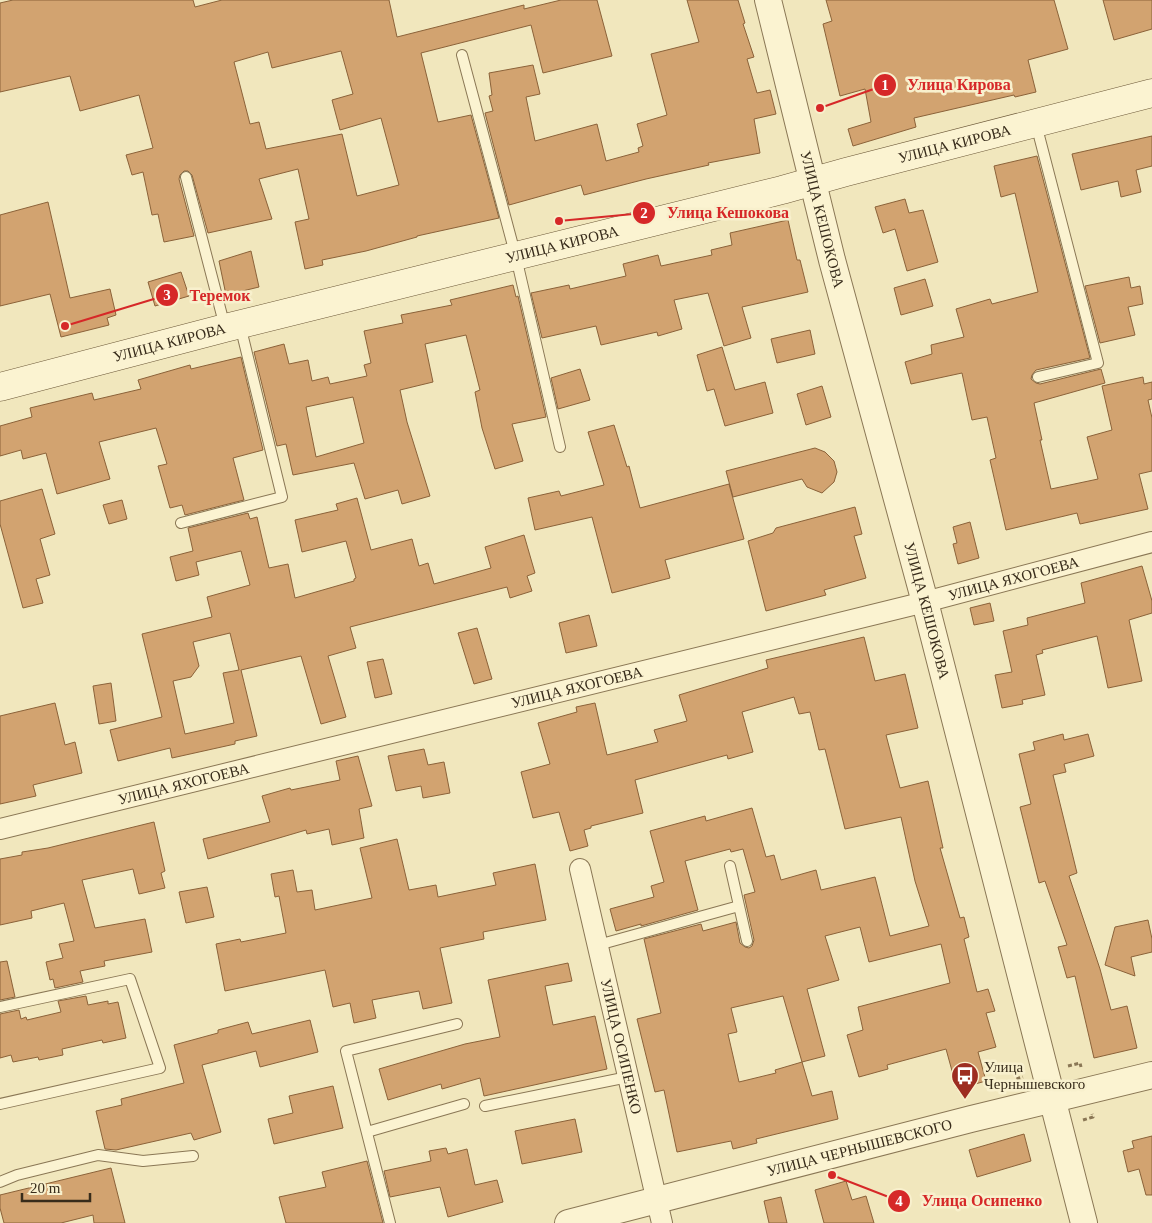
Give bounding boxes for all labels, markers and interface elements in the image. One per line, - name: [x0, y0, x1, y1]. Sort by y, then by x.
- callout: Улица Кирова: [872, 69, 1021, 100]
- text: Улица Кирова: [907, 76, 1011, 94]
- text: 1: [881, 77, 889, 93]
- street label: УЛИЦА КИРОВА: [897, 122, 1013, 166]
- street label: УЛИЦА КЕШОКОВА: [797, 149, 847, 290]
- callout: Улица Кешокова: [632, 197, 799, 228]
- text: Улица Кешокова: [667, 204, 789, 221]
- text: 2: [640, 205, 648, 221]
- street label: УЛИЦА КИРОВА: [504, 223, 620, 266]
- callout: Теремок: [154, 280, 261, 311]
- text: 3: [163, 287, 171, 303]
- text: Теремок: [189, 287, 251, 305]
- street label: УЛИЦА КИРОВА: [111, 320, 227, 365]
- street label: УЛИЦА КЕШОКОВА: [901, 540, 952, 681]
- street label: УЛИЦА ЯХОГОЕВА: [946, 554, 1081, 604]
- street label: УЛИЦА ЯХОГОЕВА: [510, 664, 644, 711]
- street label: УЛИЦА ЯХОГОЕВА: [116, 760, 251, 808]
- street label: УЛИЦА ОСИПЕНКО: [598, 977, 645, 1116]
- place label: Улица Чернышевского: [984, 1059, 1085, 1092]
- bus stop icon: Улица Чернышевского: [950, 1061, 980, 1100]
- street label: УЛИЦА ЧЕРНЫШЕВСКОГО: [765, 1116, 954, 1179]
- scale bar: [22, 1170, 90, 1202]
- text: 20 m: [30, 1180, 61, 1196]
- callout: Улица Осипенко: [886, 1185, 1052, 1216]
- text: Улица Осипенко: [922, 1192, 1042, 1209]
- text: 4: [895, 1193, 903, 1209]

